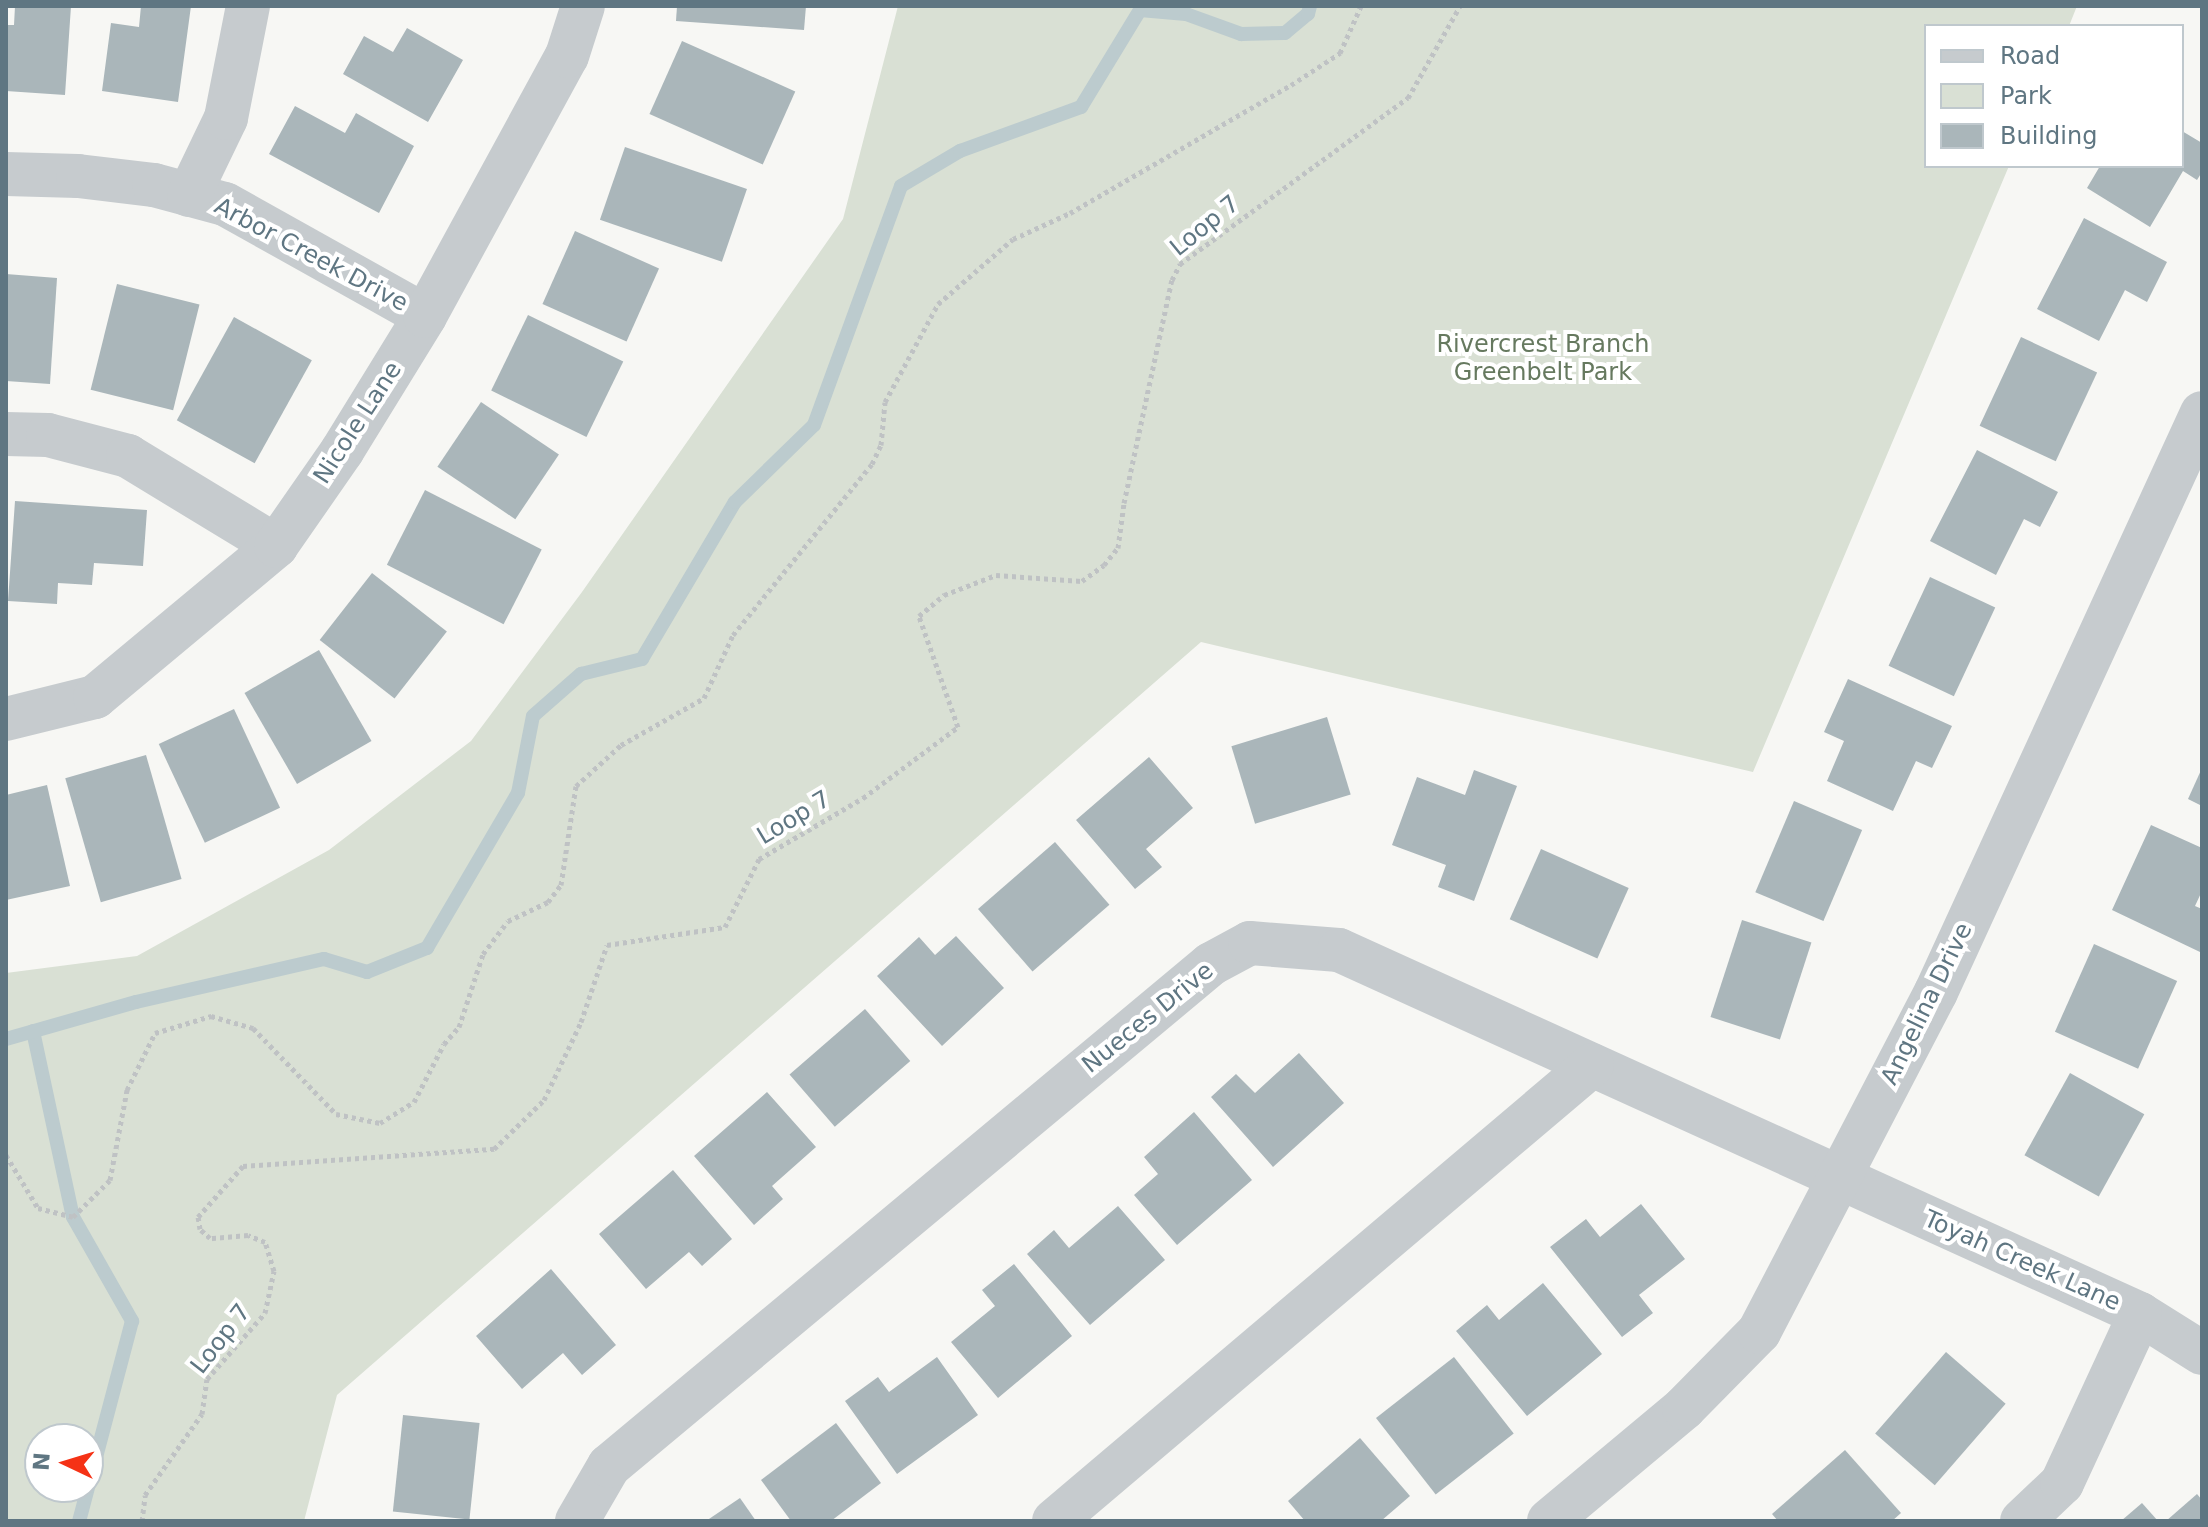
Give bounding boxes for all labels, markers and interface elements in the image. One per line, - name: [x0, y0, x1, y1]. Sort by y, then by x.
- legend: [1924, 24, 2184, 168]
- text: Road: [2000, 42, 2060, 70]
- text: Park: [2000, 82, 2052, 110]
- text: Building: [2000, 122, 2097, 150]
- street label: Loop 7: [1165, 189, 1245, 263]
- street label: Arbor Creek Drive: [209, 192, 413, 318]
- park label: Rivercrest Branch Greenbelt Park: [1436, 331, 1650, 387]
- street label: Nicole Lane: [308, 357, 408, 489]
- street label: Loop 7: [752, 785, 836, 851]
- street label: Angelina Drive: [1875, 918, 1979, 1090]
- street label: Nueces Drive: [1077, 956, 1219, 1080]
- street label: Toyah Creek Lane: [1919, 1205, 2125, 1317]
- street label: Loop 7: [185, 1298, 257, 1380]
- north arrow: [24, 1423, 104, 1503]
- text: N: [28, 1451, 55, 1471]

